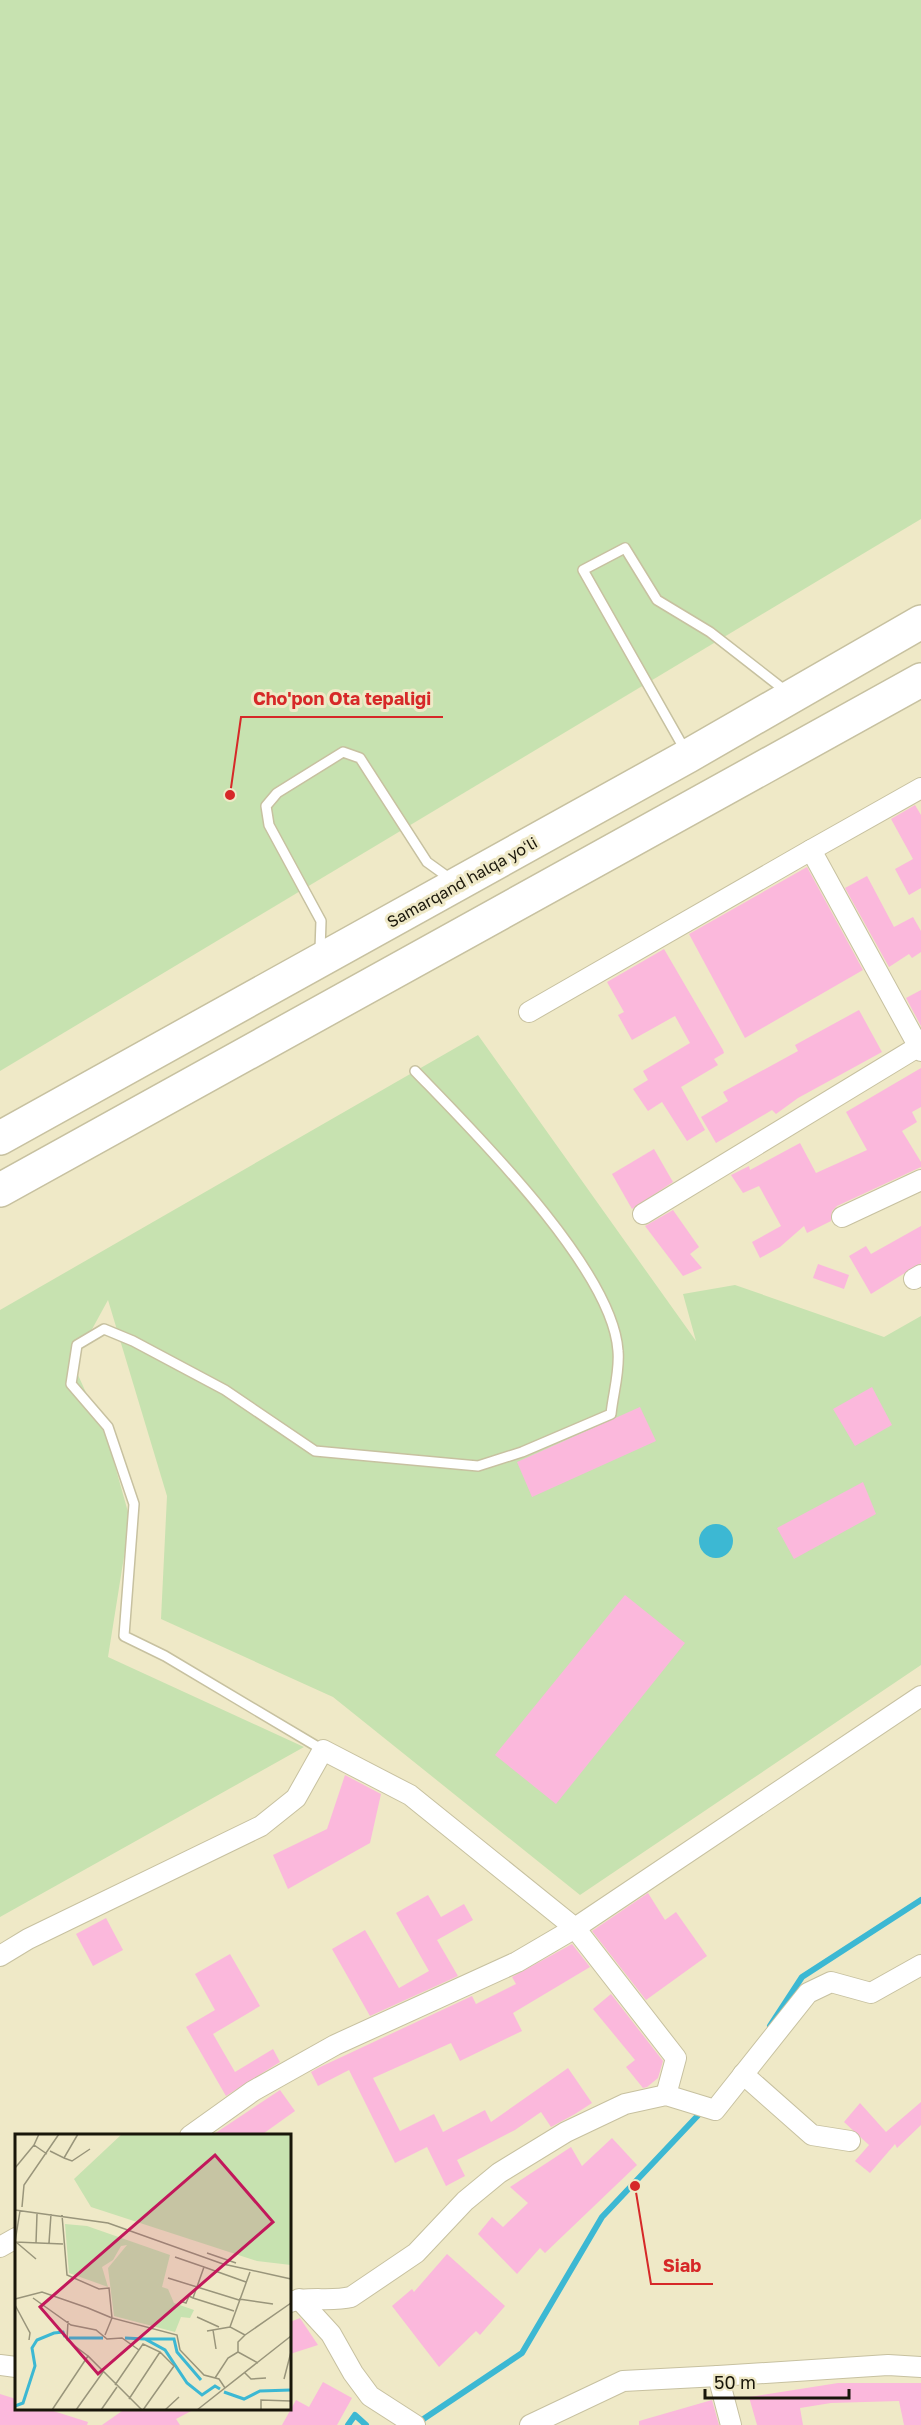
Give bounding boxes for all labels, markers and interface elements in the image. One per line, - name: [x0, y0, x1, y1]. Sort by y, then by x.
- callout: Cho'pon Ota tepaligi: [241, 681, 443, 717]
- text: Cho'pon Ota tepaligi: [253, 687, 431, 709]
- street label: Samarqand halqa yoʻli: [383, 832, 541, 932]
- inset map: [15, 2134, 291, 2410]
- callout: Siab: [651, 2248, 713, 2284]
- text: Siab: [663, 2254, 701, 2276]
- scale bar: [705, 2362, 849, 2400]
- text: 50 m: [714, 2371, 756, 2393]

